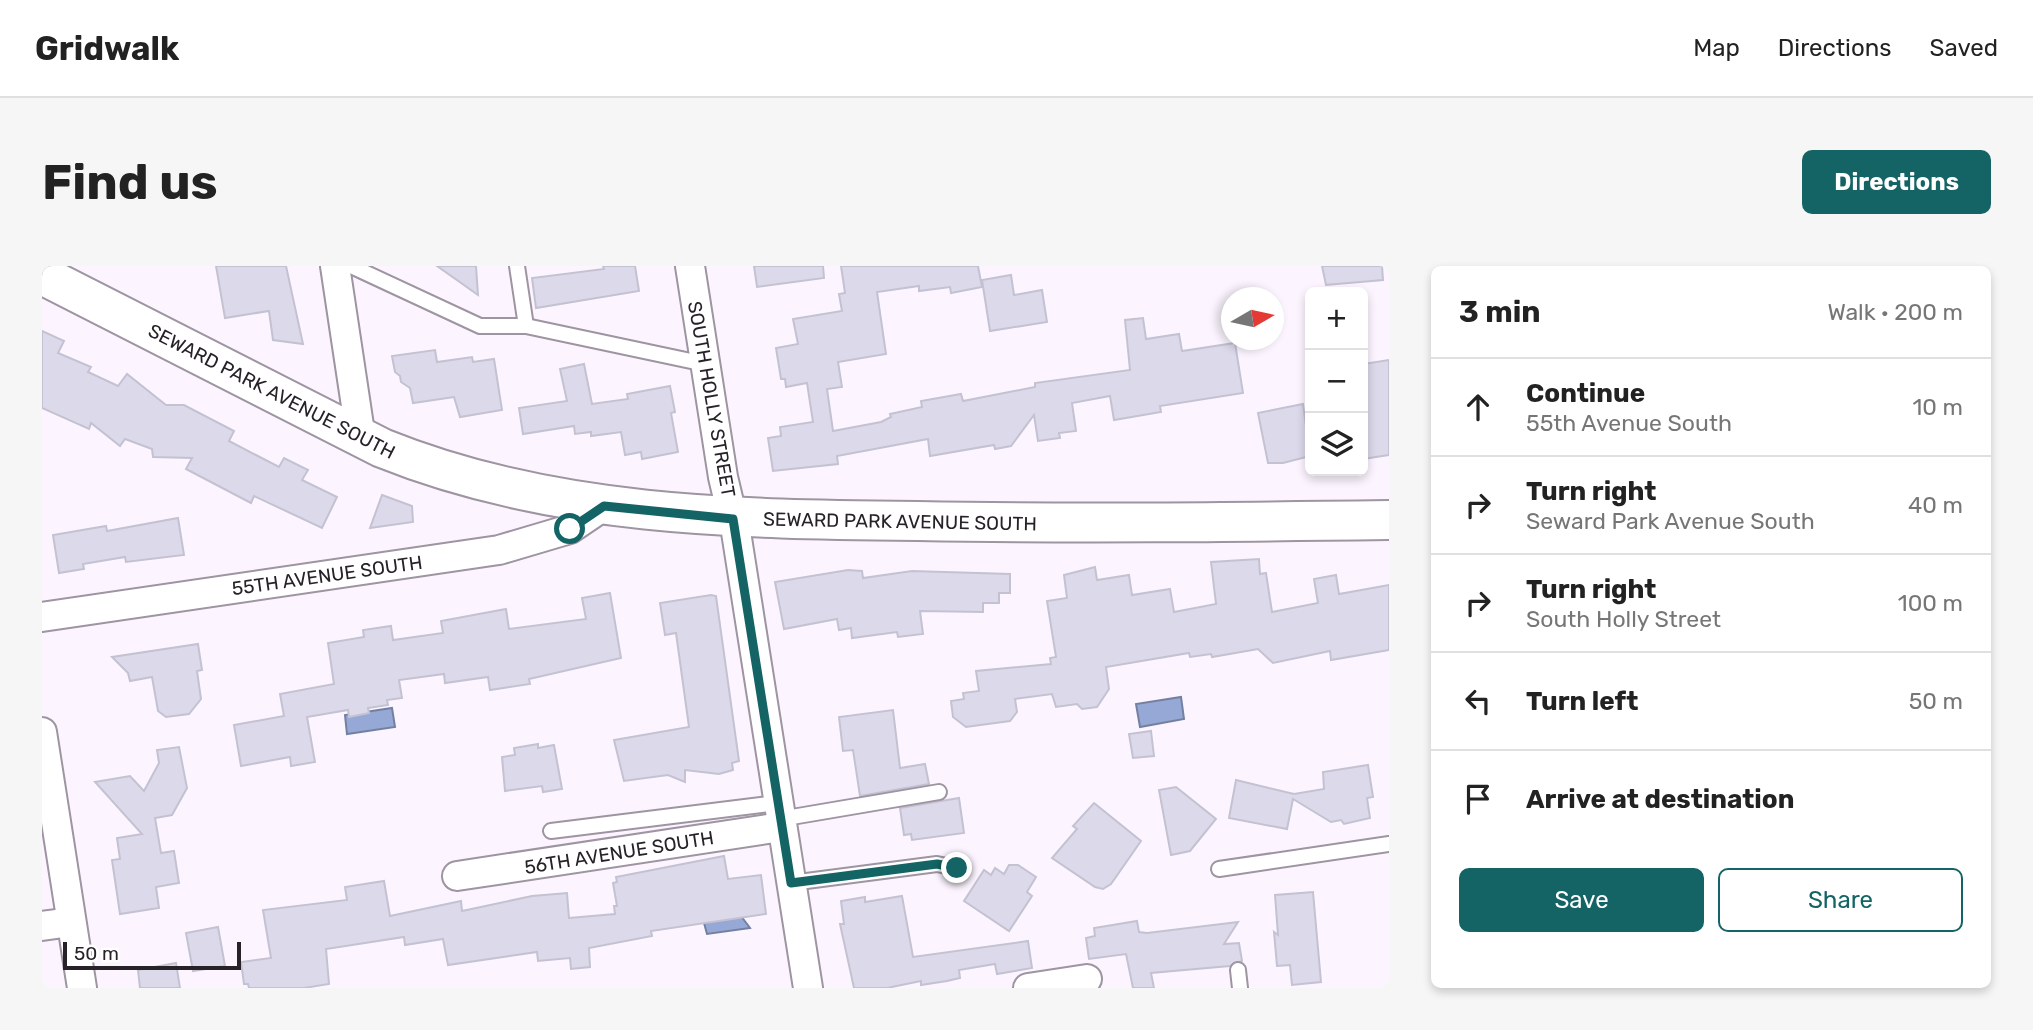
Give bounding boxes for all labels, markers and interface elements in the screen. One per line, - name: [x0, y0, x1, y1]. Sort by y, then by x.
- text: Gridwalk: [35, 29, 179, 68]
- text: Map: [1693, 34, 1740, 62]
- text: Directions: [1778, 34, 1891, 62]
- text: Saved: [1929, 34, 1998, 62]
- button: Directions: [1802, 150, 1991, 214]
- text: Find us: [42, 153, 218, 211]
- north arrow: [1221, 287, 1284, 350]
- map controls: [1305, 287, 1368, 476]
- button: +: [1305, 287, 1368, 350]
- text: 3 min: [1459, 294, 1541, 330]
- text: Walk · 200 m: [1828, 298, 1963, 326]
- street label: SOUTH HOLLY STREET: [683, 299, 740, 499]
- street label: SEWARD PARK AVENUE SOUTH: [144, 319, 399, 464]
- button: −: [1305, 350, 1368, 413]
- text: Continue: [1526, 378, 1645, 409]
- icon: ahead: [1459, 388, 1497, 426]
- text: 10 m: [1912, 393, 1963, 421]
- text: 55th Avenue South: [1526, 409, 1732, 437]
- button: layers: [1305, 413, 1368, 476]
- text: Turn right: [1526, 476, 1656, 507]
- icon: right: [1459, 486, 1497, 524]
- text: 40 m: [1908, 491, 1963, 519]
- text: Seward Park Avenue South: [1526, 507, 1815, 535]
- street label: SEWARD PARK AVENUE SOUTH: [763, 508, 1037, 535]
- route start: [554, 513, 585, 544]
- street label: 55TH AVENUE SOUTH: [230, 551, 424, 600]
- text: Turn right: [1526, 574, 1656, 605]
- icon: right: [1459, 584, 1497, 622]
- text: 100 m: [1898, 589, 1963, 617]
- text: South Holly Street: [1526, 605, 1721, 633]
- icon: left: [1459, 682, 1497, 720]
- text: Turn left: [1526, 686, 1638, 717]
- text: 50 m: [1909, 687, 1963, 715]
- icon: arrive: [1459, 780, 1497, 818]
- text: Arrive at destination: [1526, 784, 1794, 815]
- street label: 56TH AVENUE SOUTH: [523, 826, 716, 879]
- route end: [941, 852, 972, 883]
- button: Save: [1459, 868, 1704, 932]
- button: Share: [1718, 868, 1963, 932]
- scale bar: [63, 939, 242, 971]
- text: 50 m: [74, 942, 119, 965]

